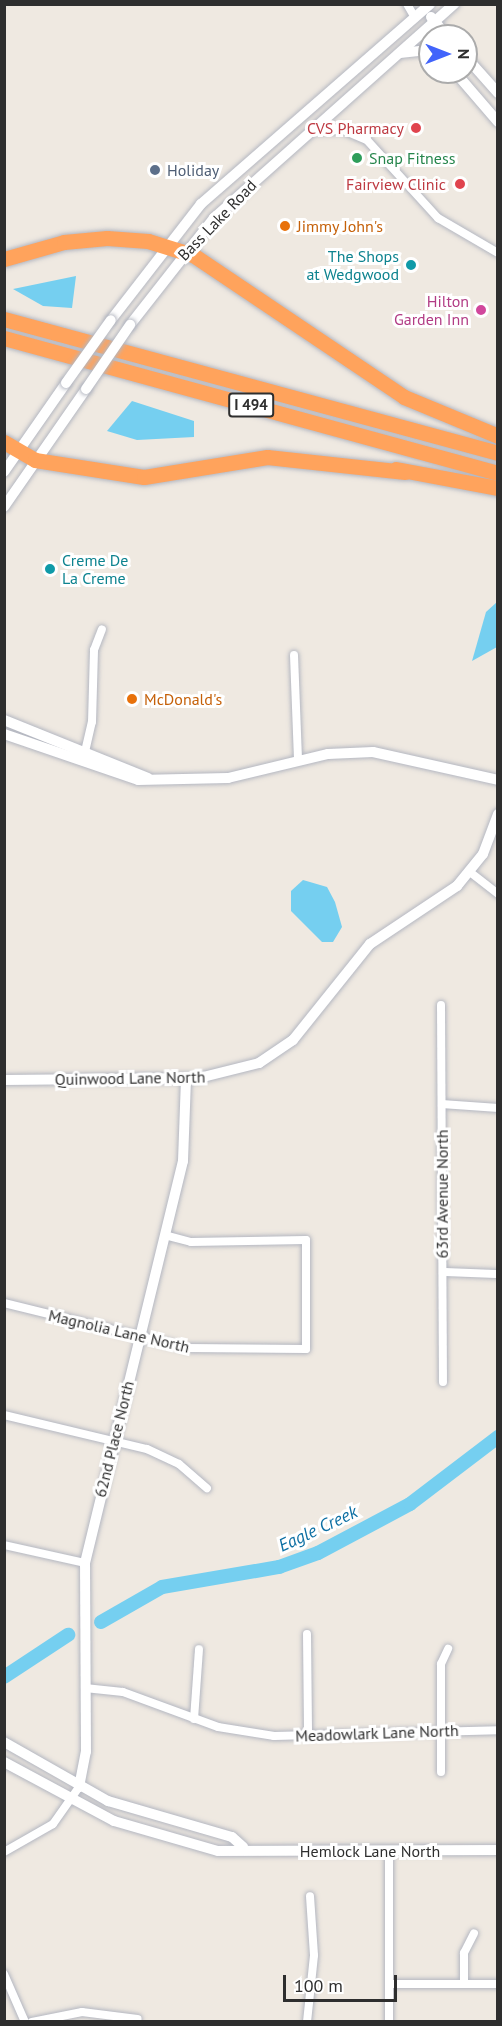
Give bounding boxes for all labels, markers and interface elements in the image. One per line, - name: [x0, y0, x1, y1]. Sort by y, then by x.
- north arrow: [418, 24, 478, 84]
- text: N: [454, 49, 474, 59]
- place label: CVS Pharmacy: [307, 118, 404, 138]
- marker: CVS Pharmacy: [409, 121, 423, 135]
- place label: Snap Fitness: [369, 148, 455, 168]
- marker: Snap Fitness: [350, 151, 364, 165]
- place label: Holiday: [167, 160, 219, 180]
- marker: Holiday: [148, 163, 162, 177]
- place label: Fairview Clinic: [346, 174, 446, 194]
- marker: Fairview Clinic: [451, 175, 469, 193]
- street label: Bass Lake Road: [174, 176, 260, 264]
- place label: Jimmy John's: [297, 216, 384, 236]
- marker: Jimmy John's: [278, 219, 292, 233]
- place label: The Shops at Wedgwood: [306, 246, 399, 284]
- marker: The Shops at Wedgwood: [404, 258, 418, 272]
- place label: Hilton Garden Inn: [394, 291, 469, 329]
- marker: Hilton Garden Inn: [474, 303, 488, 317]
- road number: I 494: [227, 393, 275, 417]
- place label: Creme De La Creme: [62, 550, 128, 588]
- marker: Creme De La Creme: [43, 562, 57, 576]
- place label: McDonald's: [144, 689, 222, 709]
- marker: McDonald's: [125, 692, 139, 706]
- street label: Quinwood Lane North: [54, 1067, 206, 1089]
- street label: 63rd Avenue North: [432, 1129, 452, 1259]
- street label: Magnolia Lane North: [47, 1305, 191, 1357]
- street label: 62nd Place North: [90, 1379, 138, 1499]
- water label: Eagle Creek: [275, 1501, 361, 1557]
- street label: Meadowlark Lane North: [295, 1721, 459, 1745]
- street label: Hemlock Lane North: [300, 1841, 440, 1861]
- scale bar: [286, 1963, 400, 2001]
- text: 100 m: [294, 1974, 343, 1997]

